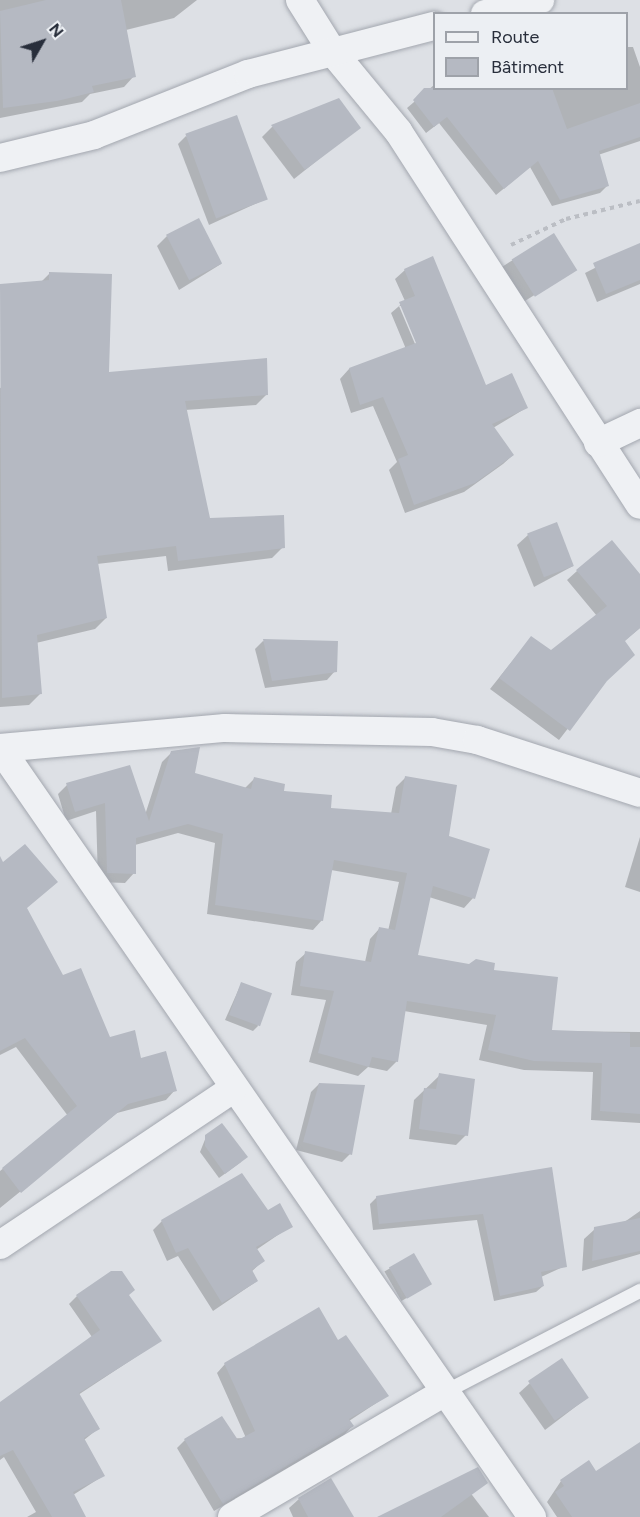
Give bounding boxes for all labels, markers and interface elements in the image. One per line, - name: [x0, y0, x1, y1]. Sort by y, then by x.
- north arrow: [12, 12, 72, 72]
- legend: [433, 12, 628, 90]
- text: N: [45, 20, 68, 41]
- text: Route: [491, 26, 539, 48]
- text: Bâtiment: [491, 56, 564, 78]

